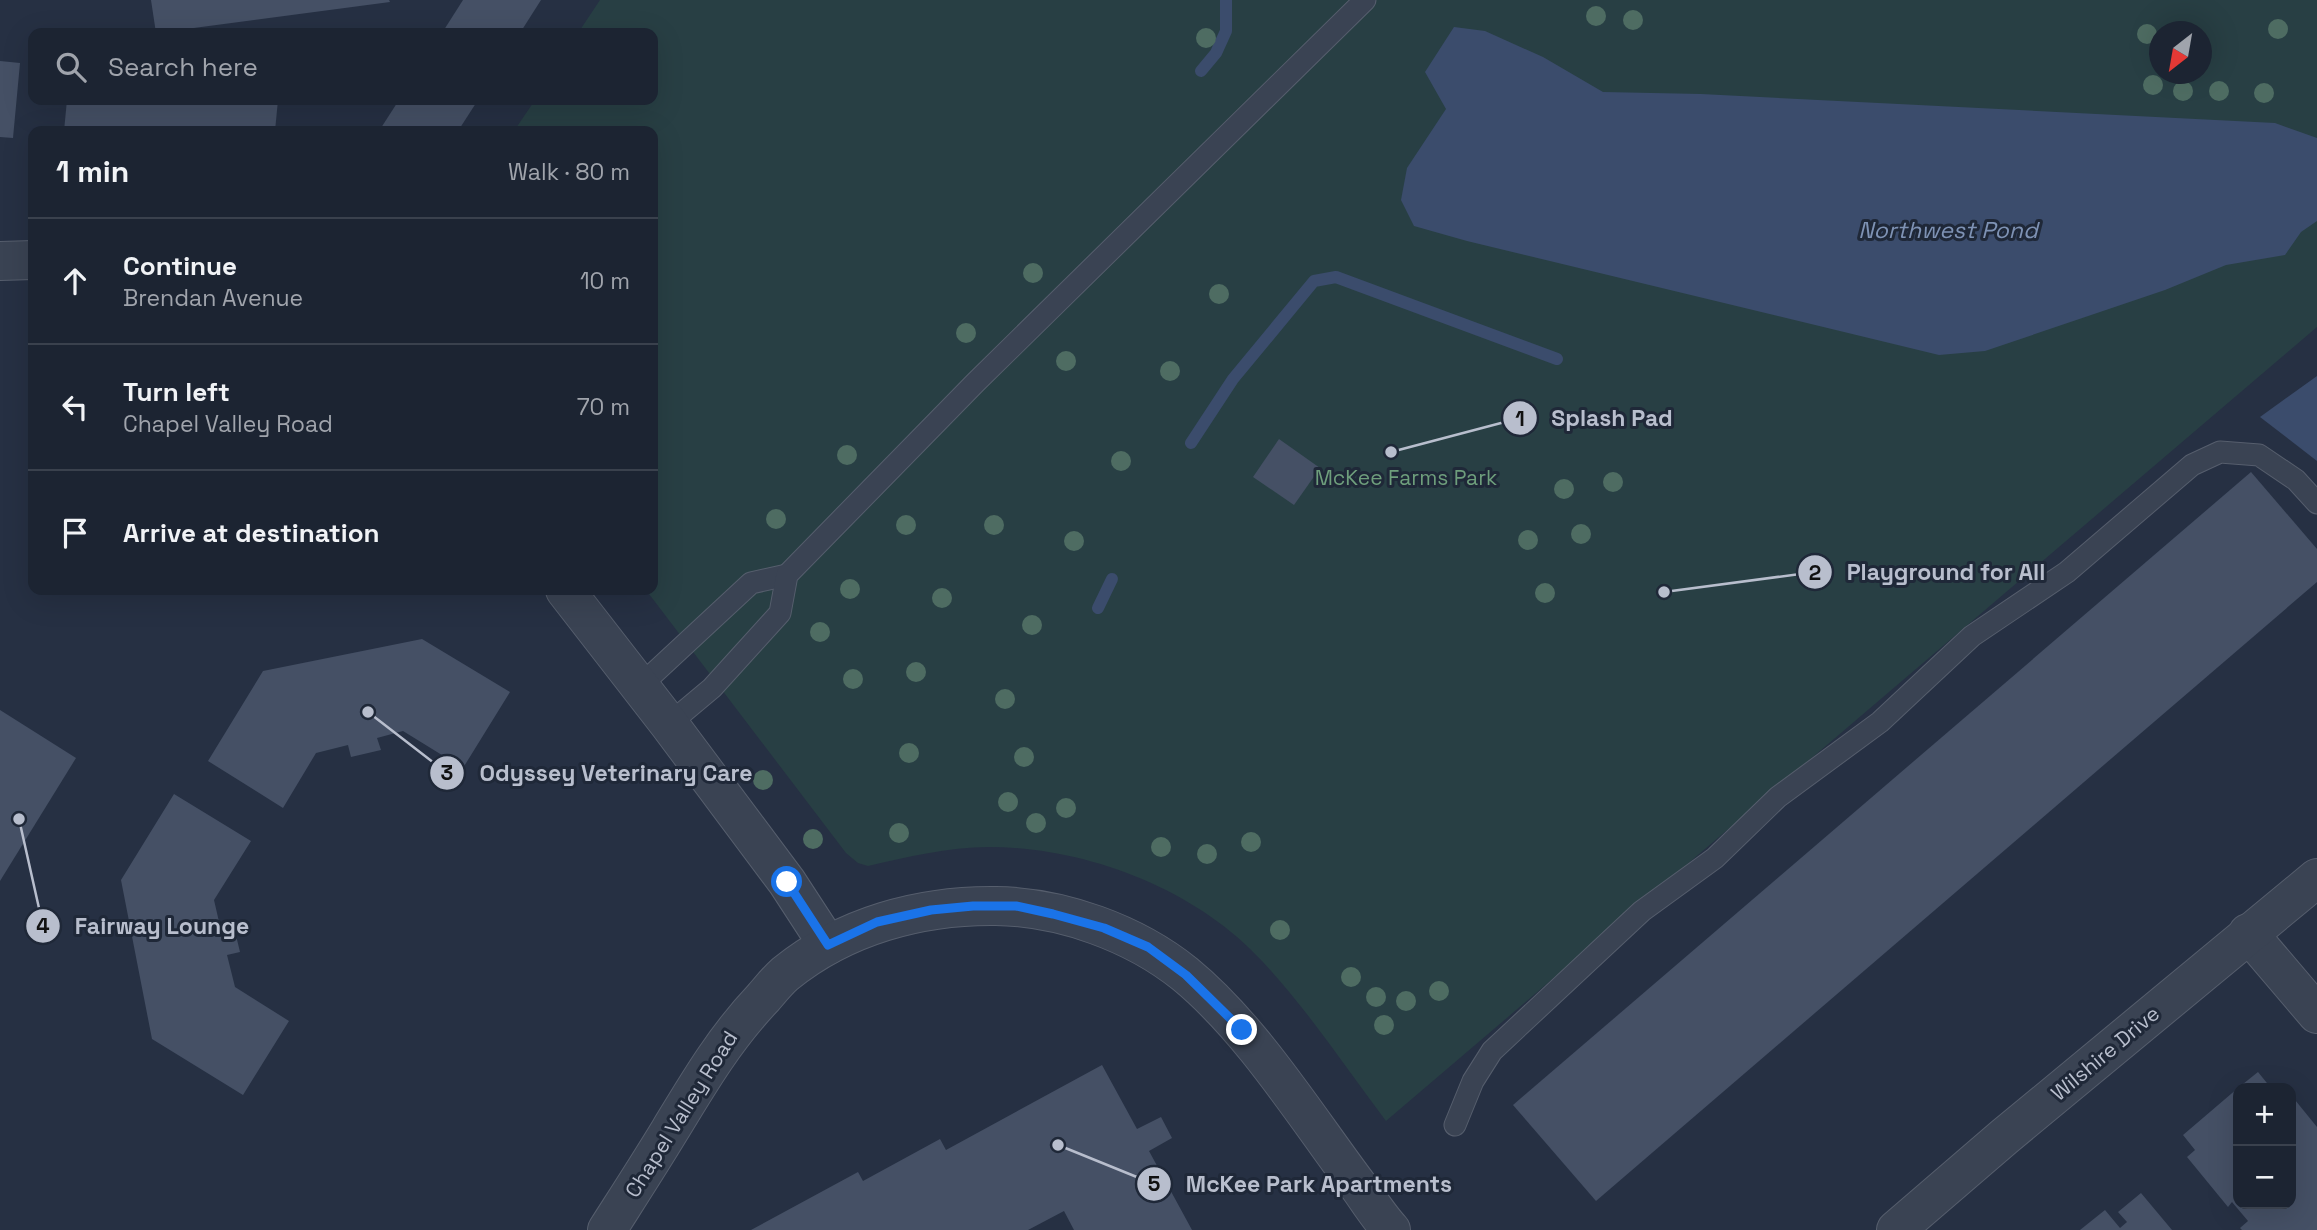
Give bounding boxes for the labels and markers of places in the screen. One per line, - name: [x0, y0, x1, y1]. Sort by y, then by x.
- callout: Splash Pad: [1503, 396, 1687, 440]
- callout: Playground for All: [1798, 550, 2060, 594]
- callout: Odyssey Veterinary Care: [430, 751, 766, 795]
- callout: Fairway Lounge: [26, 904, 263, 948]
- callout: McKee Park Apartments: [1137, 1162, 1466, 1206]

